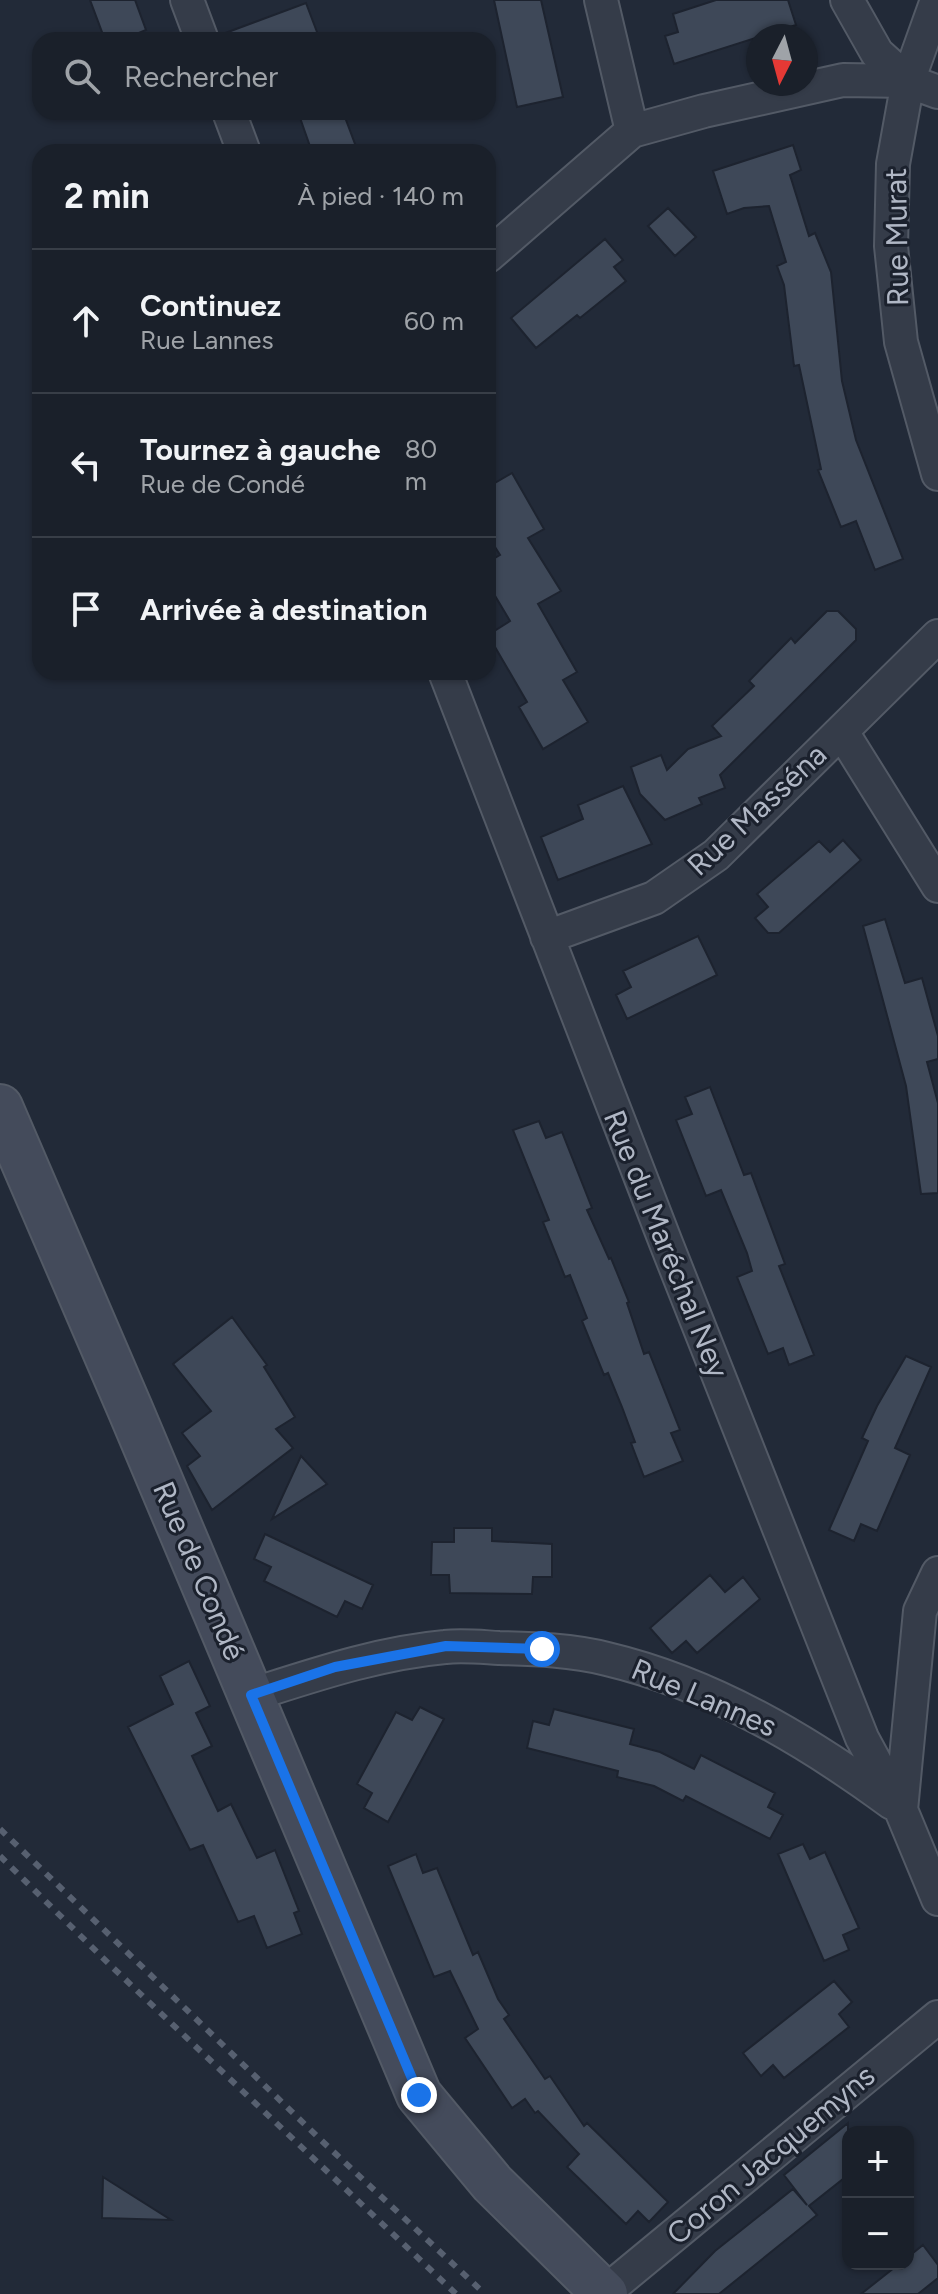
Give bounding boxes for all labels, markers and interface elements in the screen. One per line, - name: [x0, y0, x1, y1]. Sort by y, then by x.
- north arrow: [746, 24, 818, 96]
- search box: [32, 32, 496, 120]
- icon: search: [60, 54, 104, 98]
- text: Rechercher: [124, 58, 278, 95]
- street label: Rue Murat: [877, 168, 916, 306]
- text: 2 min: [64, 176, 150, 217]
- text: À pied · 140 m: [298, 180, 464, 212]
- text: Continuez: [140, 287, 281, 324]
- icon: ahead: [64, 299, 108, 343]
- text: 60 m: [404, 305, 464, 337]
- text: Rue Lannes: [140, 324, 274, 356]
- text: Tournez à gauche: [140, 431, 381, 468]
- text: 80 m: [405, 433, 437, 497]
- icon: left: [64, 443, 108, 487]
- text: Rue de Condé: [140, 468, 305, 500]
- icon: arrive: [64, 587, 108, 631]
- text: Arrivée à destination: [140, 591, 427, 628]
- street label: Rue Masséna: [680, 736, 834, 883]
- street label: Rue du Maréchal Ney: [596, 1105, 737, 1383]
- street label: Rue de Condé: [145, 1476, 254, 1666]
- route start: [524, 1631, 560, 1667]
- street label: Rue Lannes: [626, 1650, 782, 1745]
- street label: Coron Jacquemyns: [659, 2057, 882, 2252]
- route end: [401, 2077, 437, 2113]
- map controls: [842, 2126, 914, 2270]
- button: +: [842, 2126, 914, 2198]
- button: −: [842, 2198, 914, 2270]

